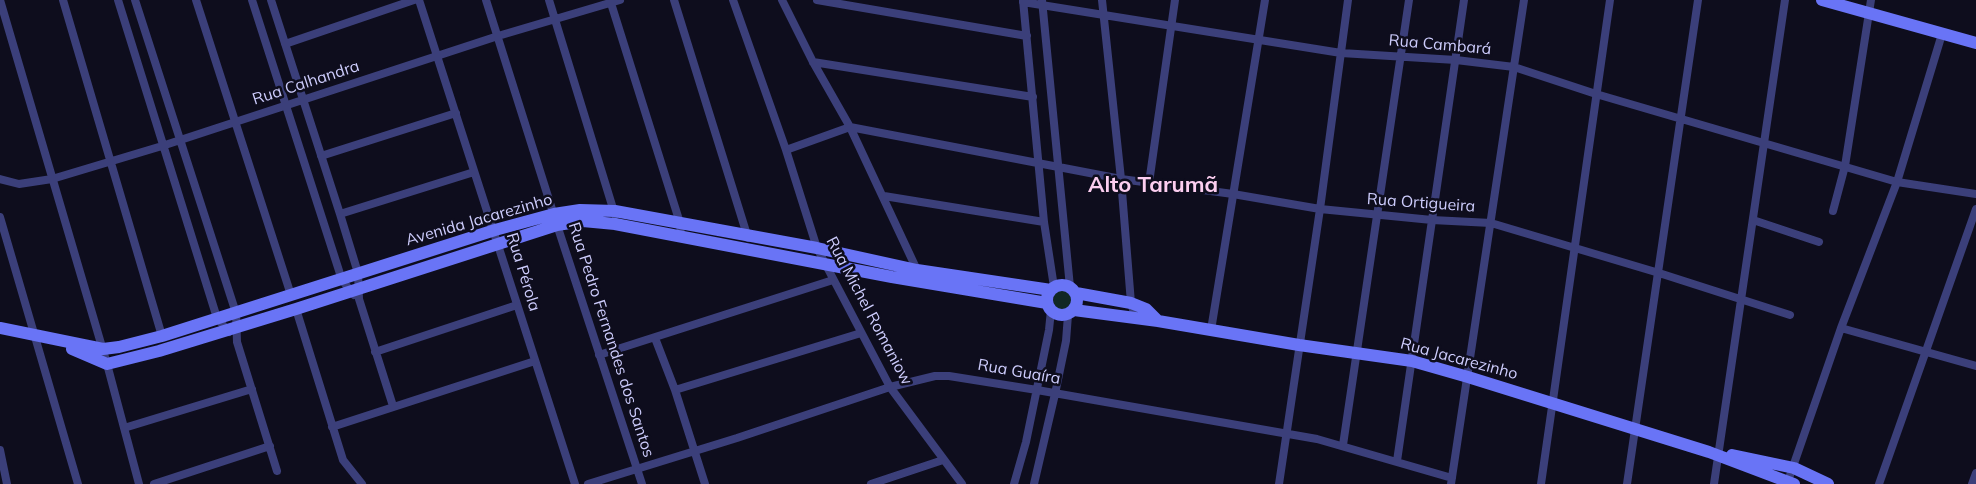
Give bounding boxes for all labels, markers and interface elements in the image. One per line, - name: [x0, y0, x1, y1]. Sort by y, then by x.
- street label: Rua Cambará: [1388, 31, 1492, 59]
- street label: Rua Calhandra: [250, 57, 362, 109]
- district label: Alto Tarumã: [1088, 172, 1218, 198]
- street label: Avenida Jacarezinho: [403, 190, 555, 250]
- street label: Rua Ortigueira: [1366, 190, 1476, 216]
- street label: Rua Pedro Fernandes dos Santos: [564, 220, 658, 460]
- street label: Rua Pérola: [502, 230, 544, 314]
- street label: Rua Michel Romaniow: [822, 233, 916, 389]
- street label: Rua Jacarezinho: [1398, 334, 1520, 384]
- street label: Rua Guaíra: [976, 355, 1062, 389]

